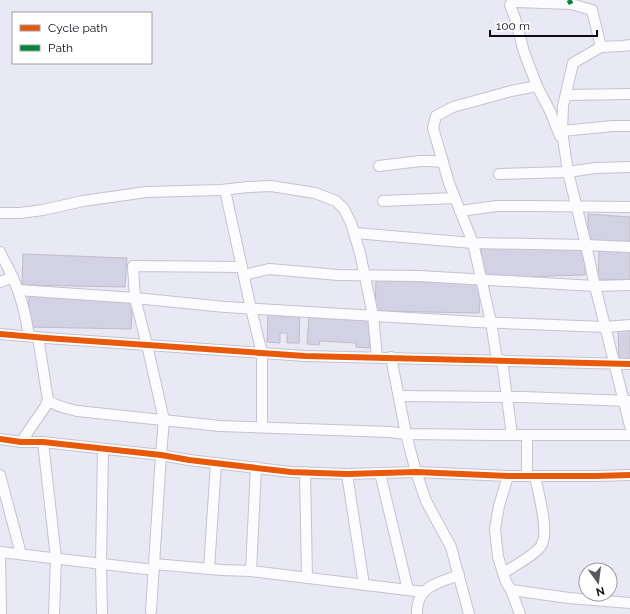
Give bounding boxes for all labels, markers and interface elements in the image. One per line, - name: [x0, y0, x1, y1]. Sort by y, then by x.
- legend: [12, 12, 152, 64]
- scale bar: [490, 12, 597, 38]
- text: 100 m: [496, 19, 530, 33]
- text: Cycle path: [48, 21, 107, 35]
- text: Path: [48, 41, 73, 55]
- north arrow: [578, 562, 618, 602]
- text: N: [595, 584, 606, 599]

